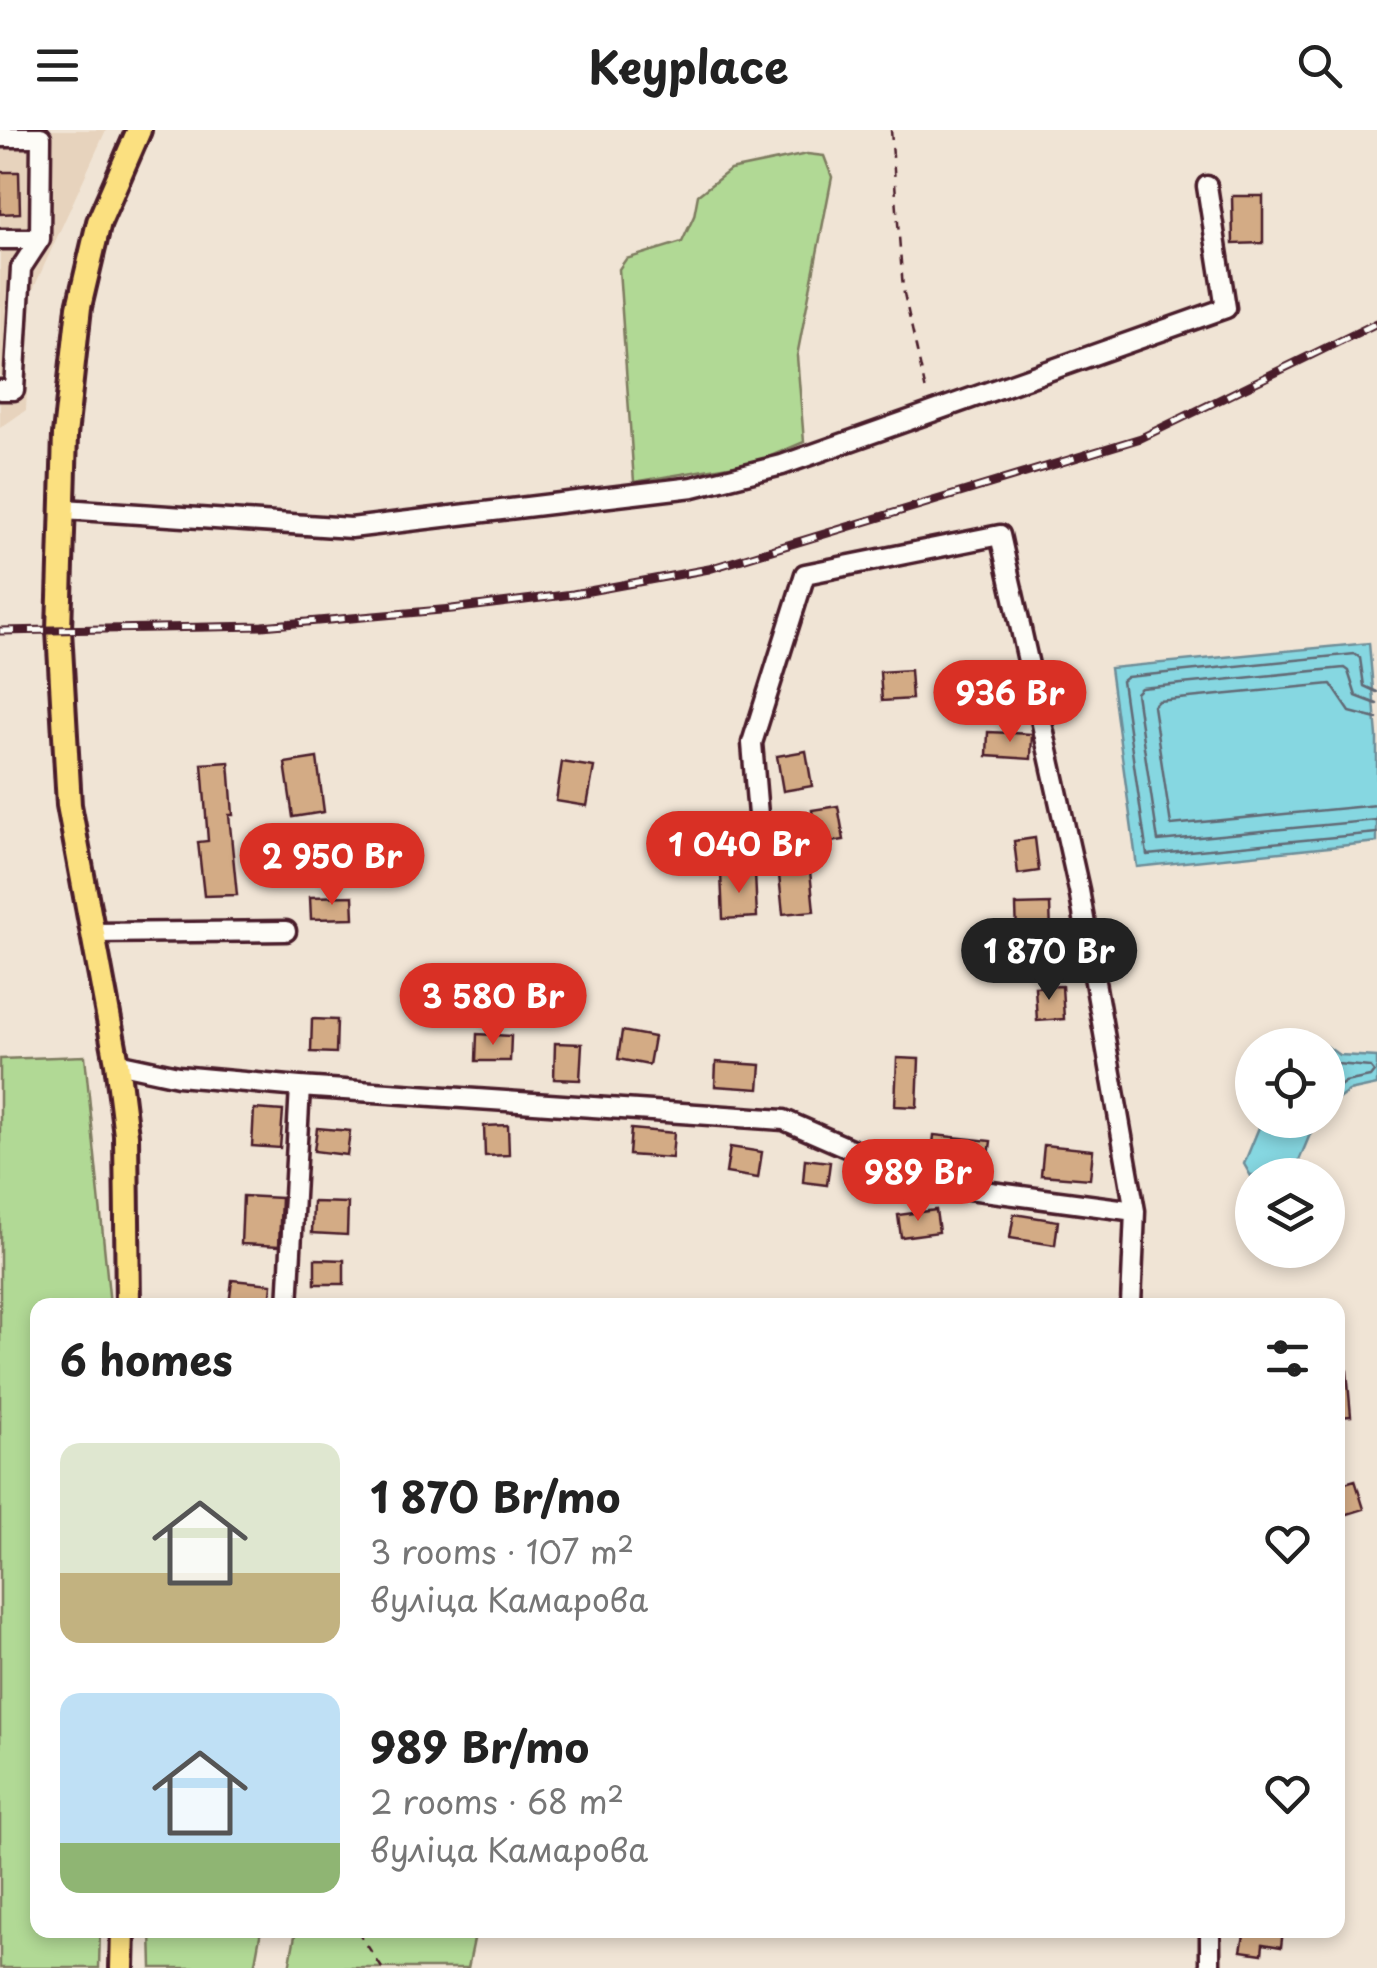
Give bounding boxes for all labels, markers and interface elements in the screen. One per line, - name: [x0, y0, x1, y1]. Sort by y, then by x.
- text: Keyplace: [588, 31, 789, 99]
- icon: menu: [30, 38, 85, 93]
- icon: search: [1292, 38, 1347, 93]
- pin: 936 Br: [929, 660, 1091, 745]
- text: 936 Br: [955, 668, 1065, 716]
- pin: 1 040 Br: [636, 811, 842, 896]
- text: 1 040 Br: [668, 819, 810, 867]
- pin: 2 950 Br: [229, 823, 435, 908]
- text: 2 950 Br: [262, 831, 402, 879]
- pin: 1 870 Br: [946, 918, 1152, 1003]
- text: 1 870 Br: [983, 926, 1115, 974]
- pin: 3 580 Br: [390, 963, 596, 1048]
- text: 3 580 Br: [422, 971, 564, 1019]
- map controls: [1235, 1028, 1345, 1268]
- button: locate: [1235, 1028, 1345, 1138]
- pin: 989 Br: [837, 1139, 999, 1224]
- text: 989 Br: [864, 1147, 972, 1195]
- button: layers: [1235, 1158, 1345, 1268]
- text: 6 homes: [60, 1327, 233, 1390]
- icon: filters: [1260, 1331, 1315, 1386]
- text: 1 870 Br/mo: [370, 1464, 620, 1527]
- icon: home: [140, 1483, 260, 1603]
- icon: heart: [1260, 1516, 1315, 1571]
- text: 3 rooms · 107 m²: [370, 1527, 634, 1575]
- text: вуліца Камарова: [370, 1575, 648, 1623]
- text: 989 Br/mo: [370, 1714, 589, 1777]
- icon: home: [140, 1733, 260, 1853]
- icon: heart: [1260, 1766, 1315, 1821]
- text: 2 rooms · 68 m²: [370, 1777, 624, 1825]
- text: вуліца Камарова: [370, 1825, 648, 1873]

